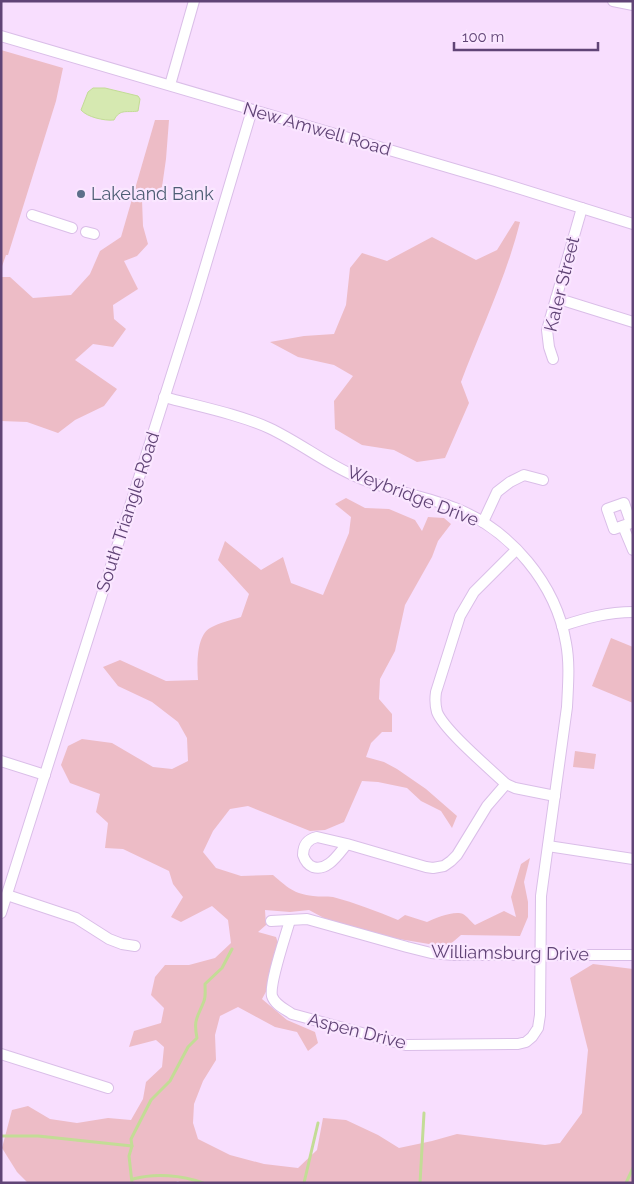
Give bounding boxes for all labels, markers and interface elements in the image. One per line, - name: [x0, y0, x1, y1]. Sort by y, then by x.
- scale bar: [454, 20, 598, 52]
- text: 100 m: [462, 28, 504, 46]
- street label: New Amwell Road: [241, 97, 393, 160]
- place label: Lakeland Bank: [91, 183, 214, 204]
- marker: Lakeland Bank: [75, 188, 87, 200]
- street label: Kaler Street: [540, 234, 583, 334]
- street label: South Triangle Road: [92, 429, 163, 595]
- street label: Weybridge Drive: [344, 461, 482, 530]
- street label: Williamsburg Drive: [431, 941, 590, 964]
- street label: Aspen Drive: [306, 1008, 409, 1053]

